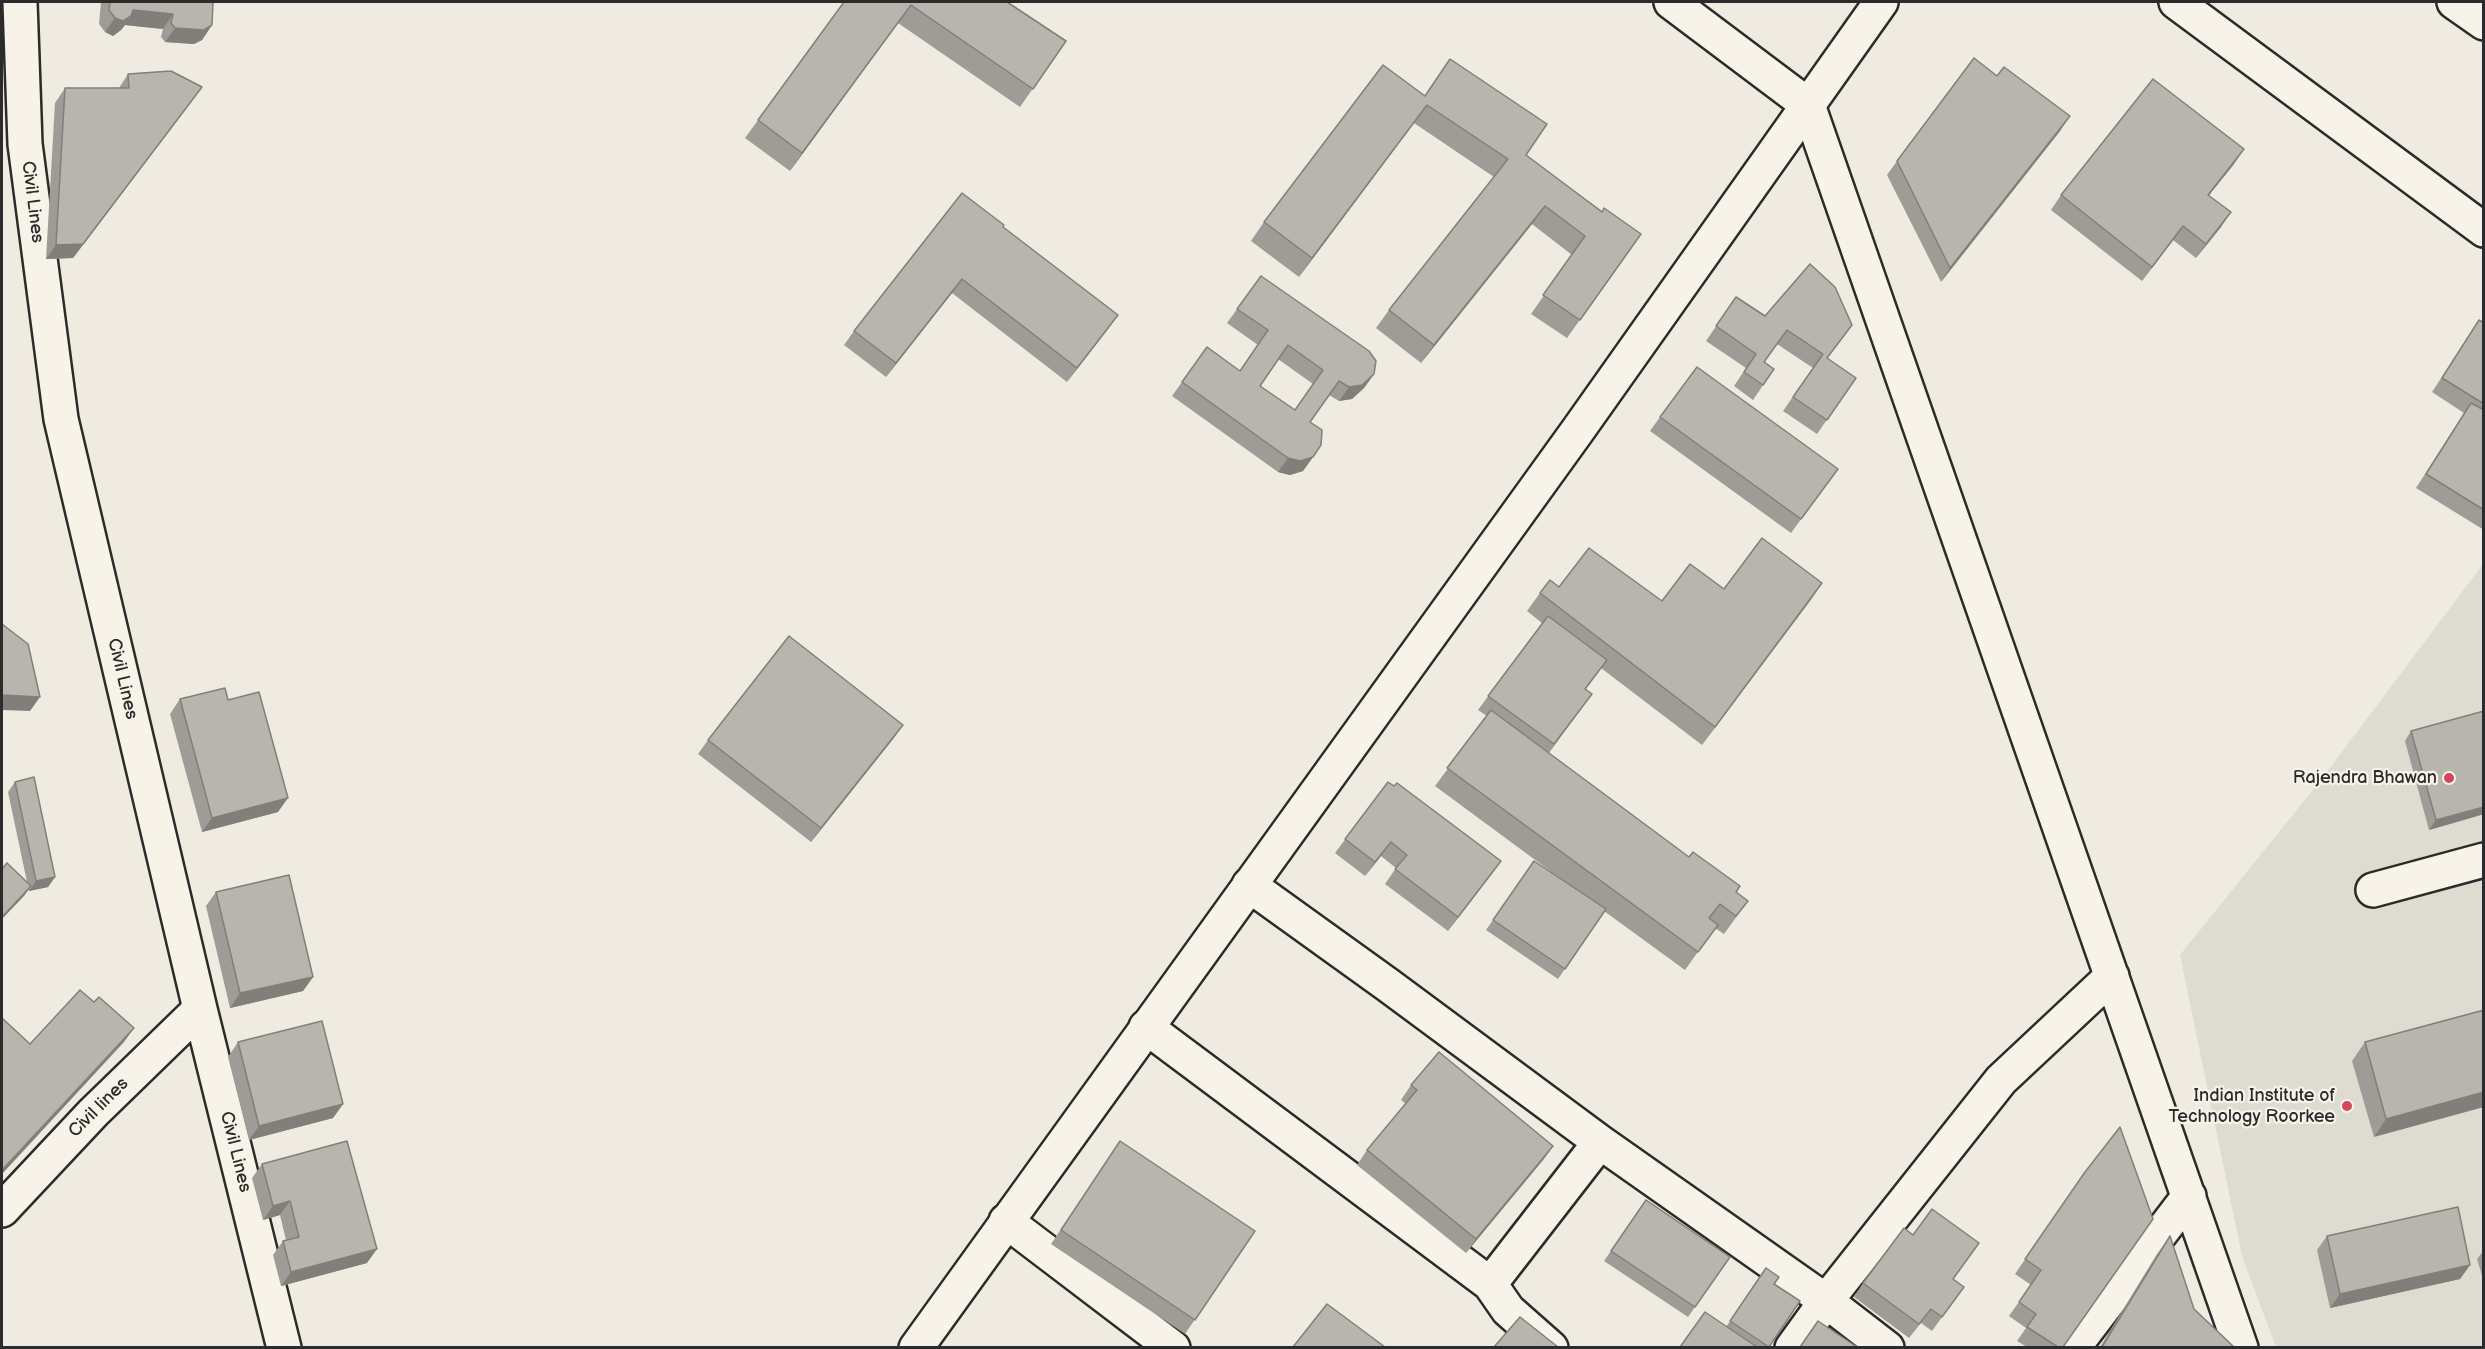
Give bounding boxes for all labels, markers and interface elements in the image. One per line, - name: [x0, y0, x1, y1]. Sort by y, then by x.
- street label: Civil Lines: [16, 160, 48, 244]
- street label: Civil Lines: [102, 636, 142, 722]
- place label: Rajendra Bhawan: [2293, 767, 2437, 789]
- marker: Rajendra Bhawan: [2442, 771, 2456, 785]
- street label: Civil lines: [64, 1073, 134, 1143]
- place label: Indian Institute of Technology Roorkee: [2168, 1085, 2335, 1128]
- marker: Indian Institute of Technology Roorkee: [2340, 1099, 2354, 1113]
- street label: Civil Lines: [215, 1109, 255, 1195]

